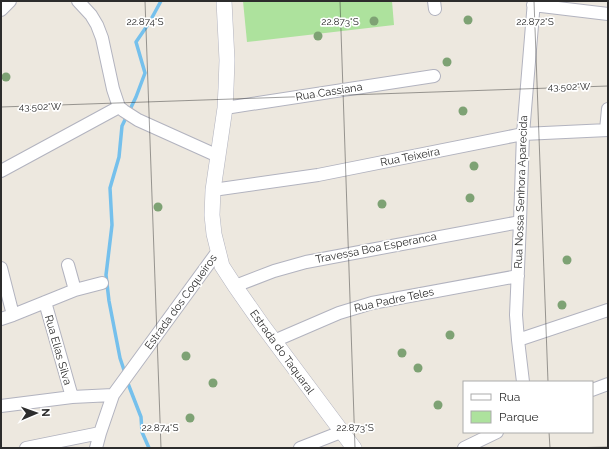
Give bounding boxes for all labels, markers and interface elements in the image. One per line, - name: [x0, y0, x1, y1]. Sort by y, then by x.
- text: 22.874°S: [126, 16, 164, 27]
- text: 22.873°S: [321, 16, 359, 27]
- text: 22.872°S: [516, 16, 554, 27]
- street label: Rua Cassiana: [295, 80, 363, 104]
- text: 43.502°W: [548, 81, 591, 92]
- text: 43.502°W: [19, 101, 62, 112]
- street label: Rua Nossa Senhora Aparecida: [512, 115, 530, 269]
- street label: Rua Teixeira: [379, 145, 441, 169]
- street label: Travessa Boa Esperanca: [314, 230, 438, 266]
- street label: Estrada dos Coqueiros: [142, 252, 220, 352]
- street label: Rua Padre Teles: [353, 285, 435, 315]
- street label: Estrada do Taquaral: [247, 307, 317, 397]
- street label: Rua Elias Silva: [42, 313, 74, 387]
- legend: [463, 381, 593, 433]
- text: Rua: [499, 390, 520, 404]
- north arrow: [16, 393, 56, 433]
- text: N: [39, 408, 52, 417]
- text: Parque: [499, 410, 539, 424]
- text: 22.874°S: [141, 422, 179, 433]
- text: 22.873°S: [336, 422, 374, 433]

